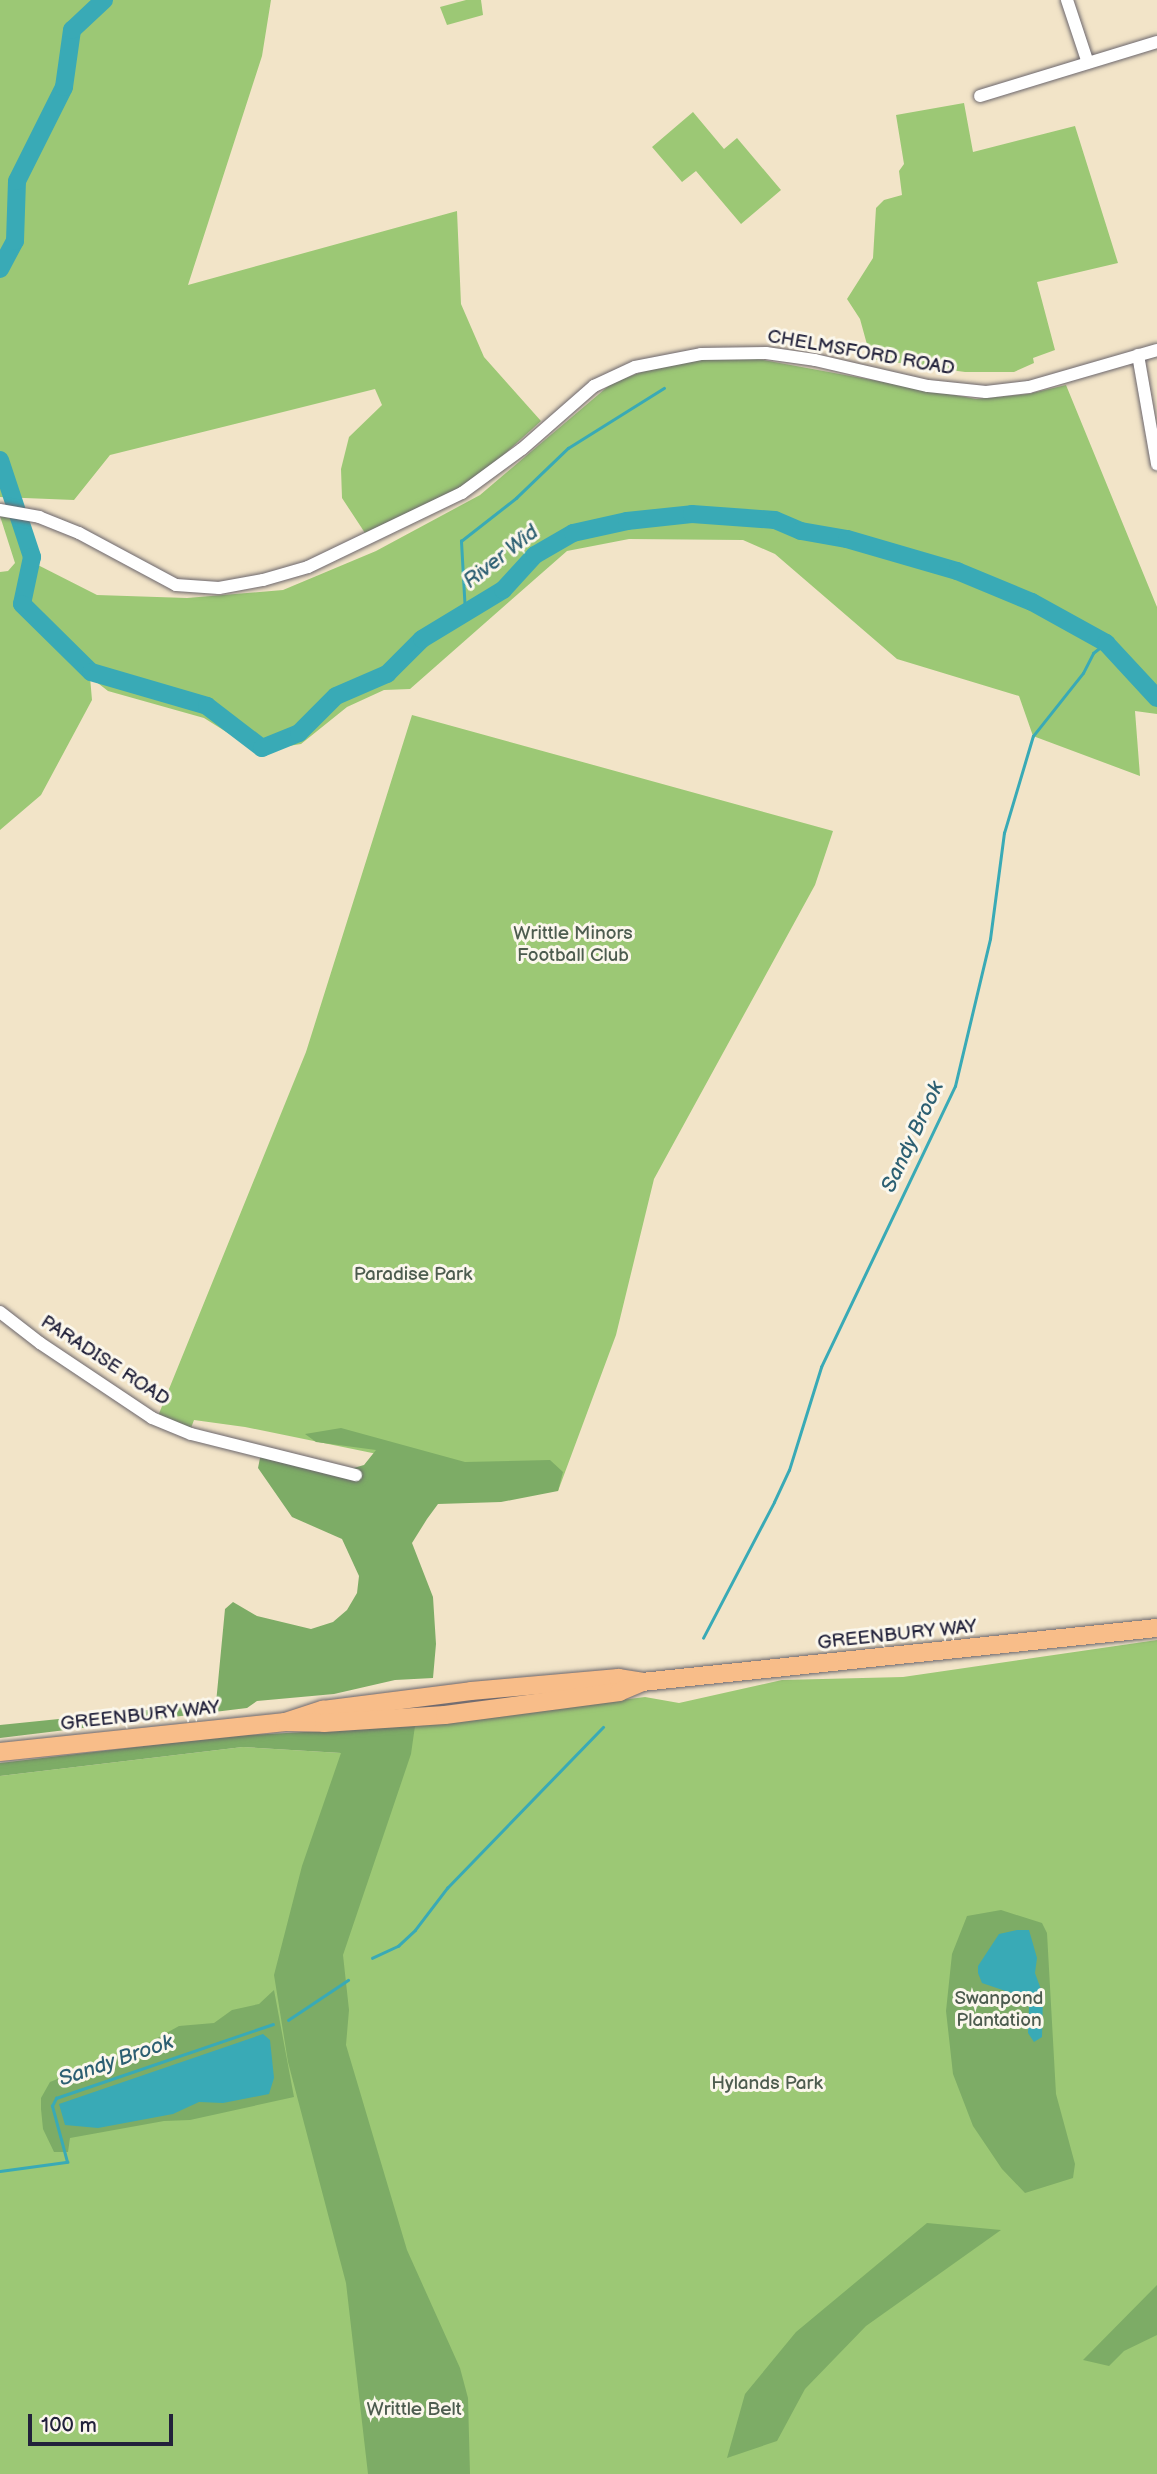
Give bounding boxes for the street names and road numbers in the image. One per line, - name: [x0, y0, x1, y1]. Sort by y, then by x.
- street label: CHELMSFORD ROAD: [766, 325, 956, 381]
- street label: PARADISE ROAD: [36, 1311, 174, 1411]
- street label: GREENBURY WAY: [816, 1615, 978, 1655]
- street label: GREENBURY WAY: [59, 1696, 221, 1736]

